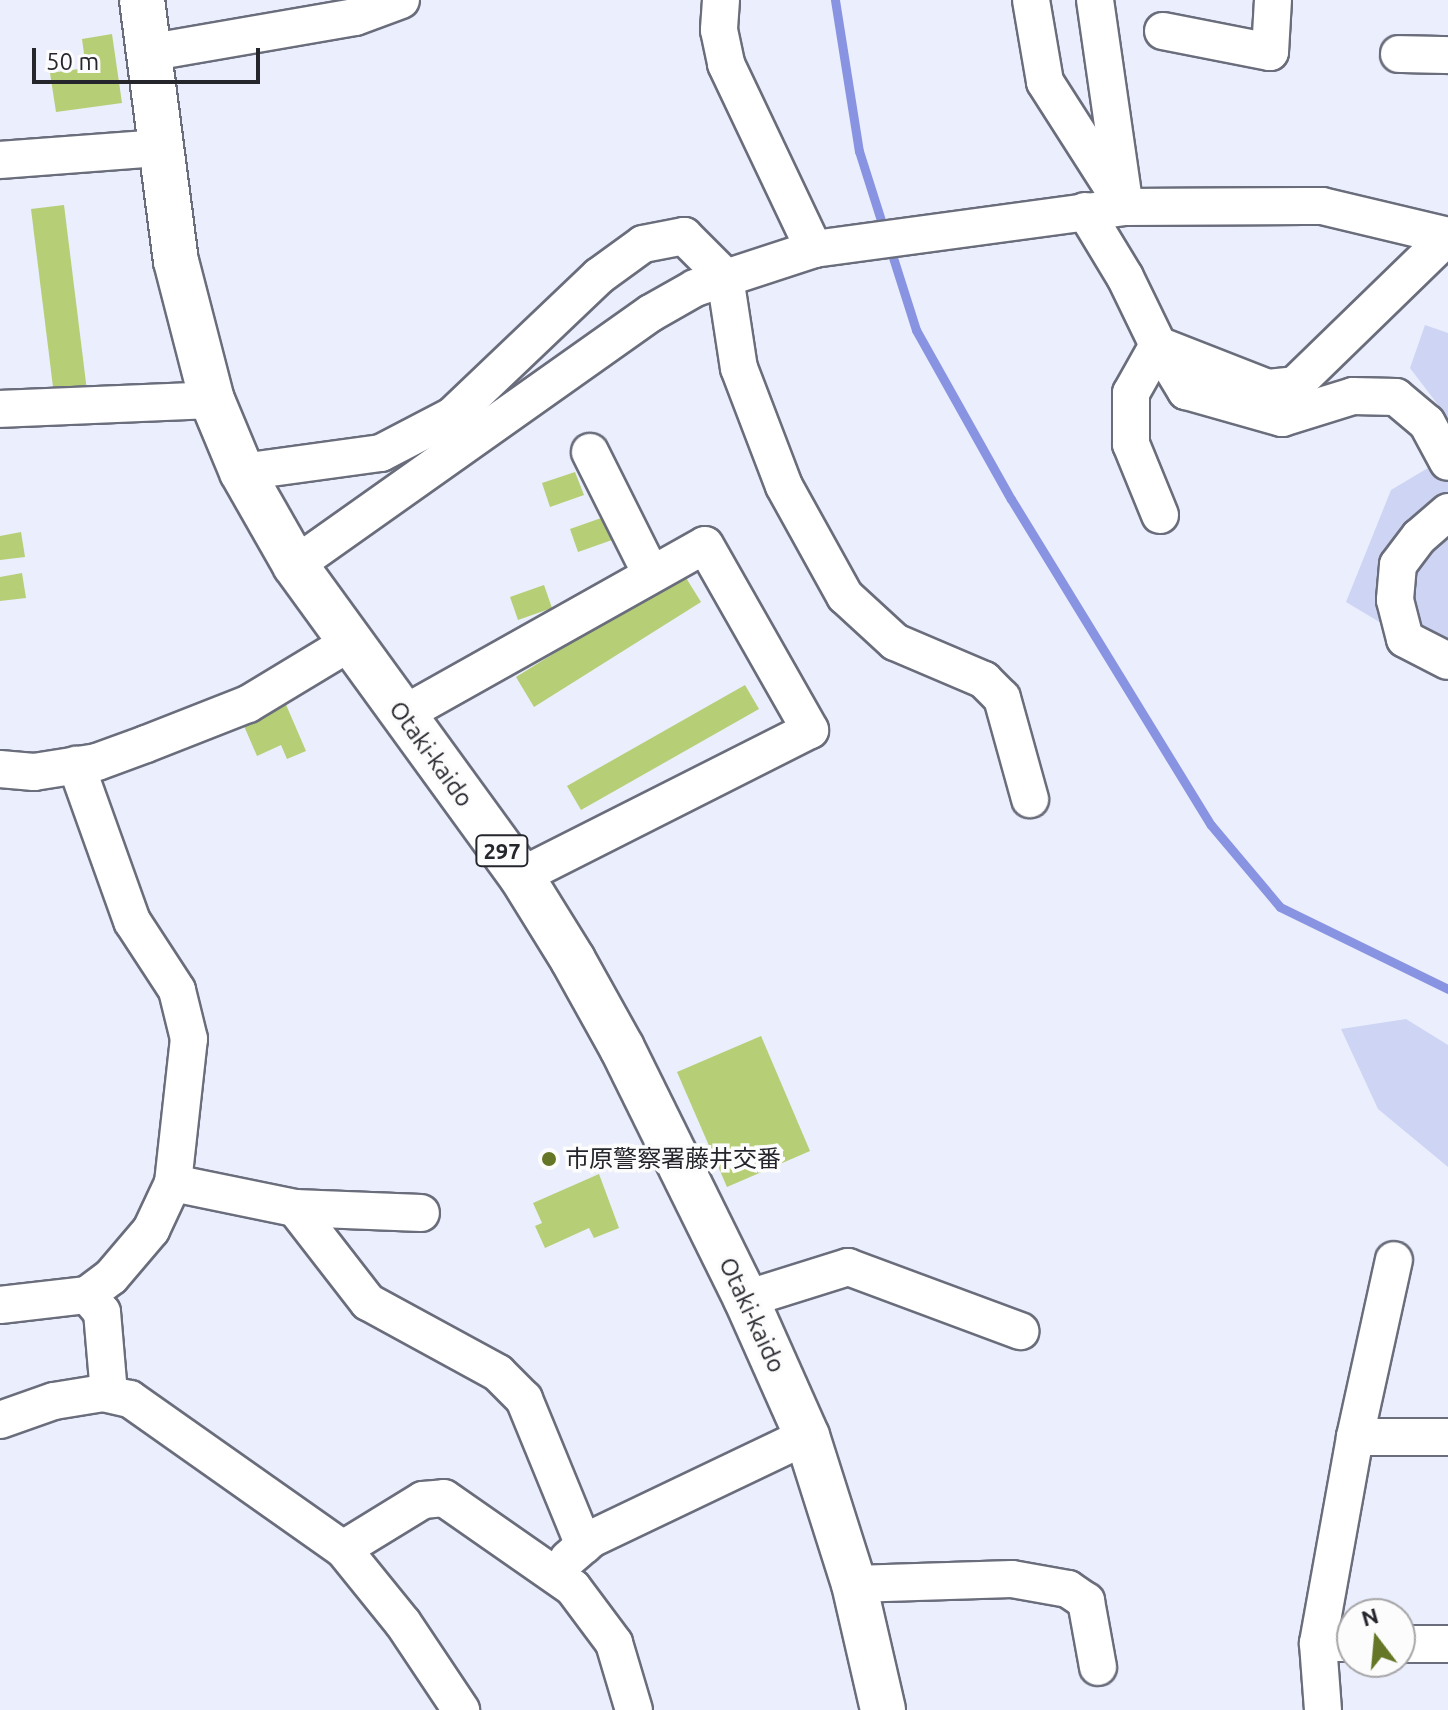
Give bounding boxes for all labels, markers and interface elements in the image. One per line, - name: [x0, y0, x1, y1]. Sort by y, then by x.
- scale bar: [36, 32, 264, 82]
- text: 50 m: [46, 48, 99, 75]
- street label: Otaki-kaido: [383, 696, 479, 812]
- road number: 297: [474, 833, 530, 869]
- place label: 市原警察署藤井交番: [565, 1145, 781, 1173]
- marker: 市原警察署藤井交番: [540, 1150, 558, 1168]
- street label: Otaki-kaido: [713, 1253, 791, 1377]
- north arrow: [1336, 1598, 1416, 1678]
- text: N: [1358, 1602, 1381, 1631]

